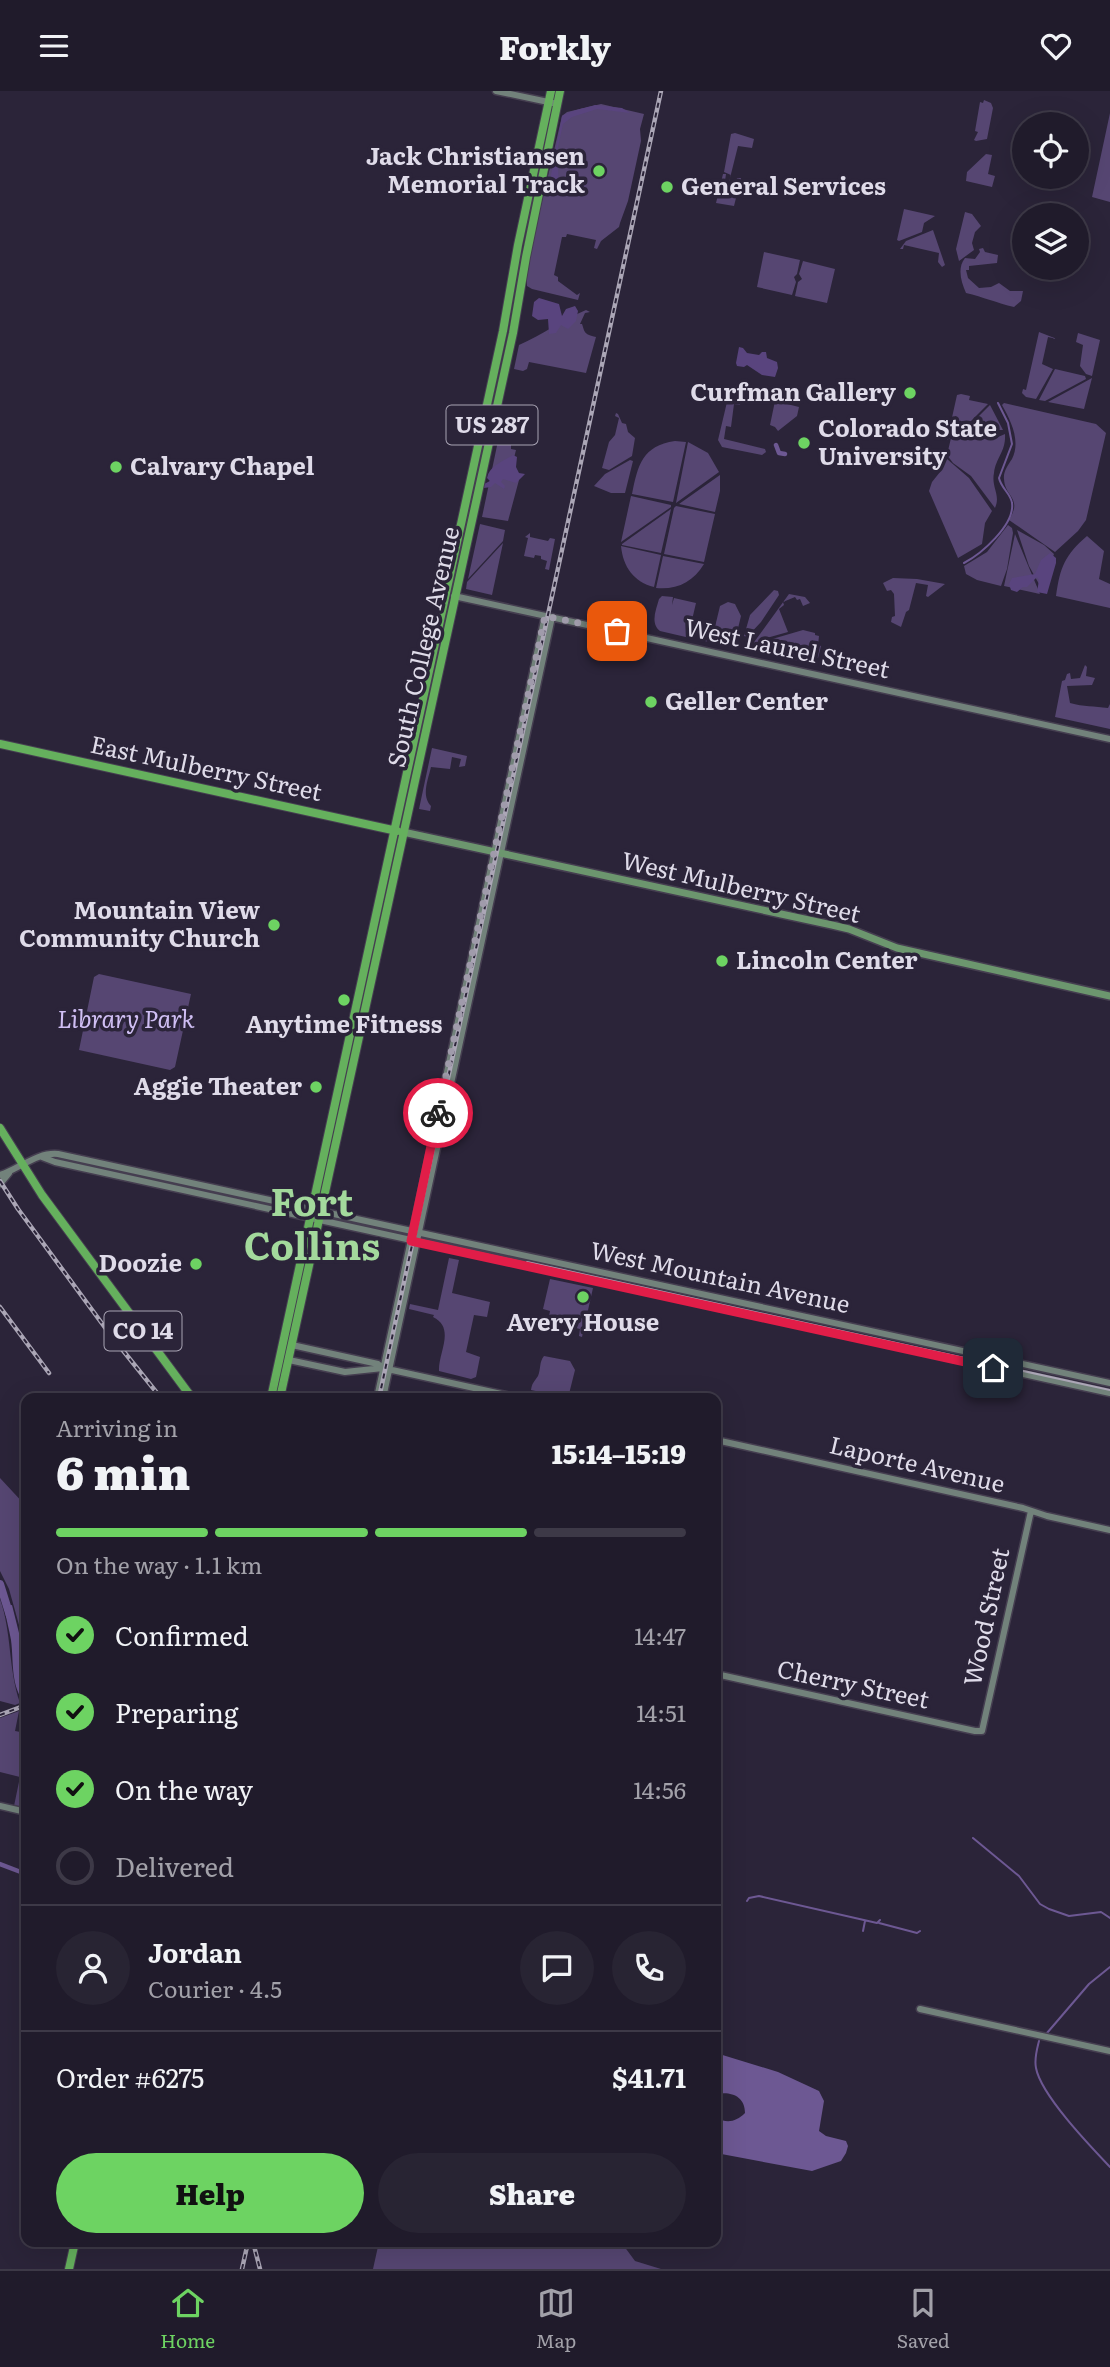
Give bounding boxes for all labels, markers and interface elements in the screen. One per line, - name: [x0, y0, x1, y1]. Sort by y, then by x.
- text: Forkly: [499, 22, 611, 70]
- icon: menu: [35, 27, 73, 65]
- icon: heart: [1037, 27, 1075, 65]
- map controls: [1012, 112, 1089, 280]
- button: locate: [1012, 112, 1089, 189]
- place label: Jack Christiansen Memorial Track: [366, 137, 586, 200]
- marker: Jack Christiansen Memorial Track: [591, 163, 607, 179]
- place label: General Services: [681, 167, 886, 202]
- marker: General Services: [659, 179, 675, 195]
- button: layers: [1012, 203, 1089, 280]
- place label: Curfman Gallery: [690, 373, 896, 408]
- marker: Curfman Gallery: [902, 385, 918, 401]
- road number: US 287: [447, 405, 538, 445]
- place label: Colorado State University: [818, 409, 997, 472]
- marker: Colorado State University: [796, 435, 812, 451]
- place label: Calvary Chapel: [130, 447, 315, 482]
- marker: Calvary Chapel: [108, 459, 124, 475]
- street label: South College Avenue: [377, 522, 466, 770]
- pin: [587, 601, 647, 661]
- street label: West Laurel Street: [682, 608, 894, 685]
- icon: bag: [598, 612, 636, 650]
- place label: Geller Center: [665, 682, 828, 717]
- marker: Geller Center: [643, 694, 659, 710]
- street label: East Mulberry Street: [87, 725, 326, 808]
- street label: West Mulberry Street: [619, 841, 865, 930]
- place label: Mountain View Community Church: [19, 891, 260, 954]
- marker: Mountain View Community Church: [266, 917, 282, 933]
- place label: Lincoln Center: [736, 941, 918, 976]
- marker: Lincoln Center: [714, 953, 730, 969]
- marker: Anytime Fitness: [336, 992, 352, 1008]
- park label: Library Park: [57, 1000, 195, 1035]
- place label: Anytime Fitness: [246, 1005, 442, 1040]
- place label: Aggie Theater: [134, 1067, 302, 1102]
- courier: [403, 1078, 473, 1148]
- marker: Aggie Theater: [308, 1079, 324, 1095]
- icon: bike: [419, 1094, 457, 1132]
- district label: Fort Collins: [244, 1171, 380, 1272]
- street label: West Mountain Avenue: [588, 1231, 854, 1320]
- place label: Doozie: [99, 1244, 182, 1279]
- marker: Doozie: [188, 1256, 204, 1272]
- marker: Avery House: [575, 1289, 591, 1305]
- place label: Avery House: [507, 1303, 659, 1338]
- road number: CO 14: [104, 1311, 182, 1351]
- pin: [963, 1338, 1023, 1398]
- icon: home: [974, 1349, 1012, 1387]
- text: Arriving in: [56, 1410, 178, 1444]
- street label: Laporte Avenue: [826, 1425, 1009, 1500]
- text: 15:14–15:19: [552, 1433, 686, 1472]
- text: 6 min: [56, 1436, 190, 1504]
- street label: Wood Street: [953, 1544, 1016, 1689]
- text: On the way · 1.1 km: [56, 1547, 262, 1581]
- text: Confirmed: [115, 1615, 249, 1654]
- icon: check: [56, 1616, 94, 1654]
- text: 14:47: [634, 1618, 686, 1652]
- street label: Cherry Street: [774, 1649, 933, 1716]
- text: Preparing: [115, 1692, 238, 1731]
- icon: check: [56, 1693, 94, 1731]
- text: 14:51: [636, 1695, 686, 1729]
- text: On the way: [115, 1769, 253, 1808]
- icon: check: [56, 1770, 94, 1808]
- text: 14:56: [633, 1772, 686, 1806]
- text: Delivered: [115, 1846, 234, 1885]
- button: person: [56, 1931, 130, 2005]
- button: chat: [520, 1931, 594, 2005]
- button: phone: [612, 1931, 686, 2005]
- text: Jordan: [148, 1932, 242, 1971]
- text: Courier · 4.5: [148, 1971, 282, 2005]
- text: Order #6275: [56, 2057, 204, 2096]
- text: $41.71: [612, 2057, 686, 2096]
- button: Help: [56, 2153, 364, 2233]
- button: Share: [378, 2153, 686, 2233]
- tab: Home: [160, 2284, 215, 2354]
- tab: Map: [536, 2284, 576, 2354]
- tab: Saved: [897, 2284, 950, 2354]

